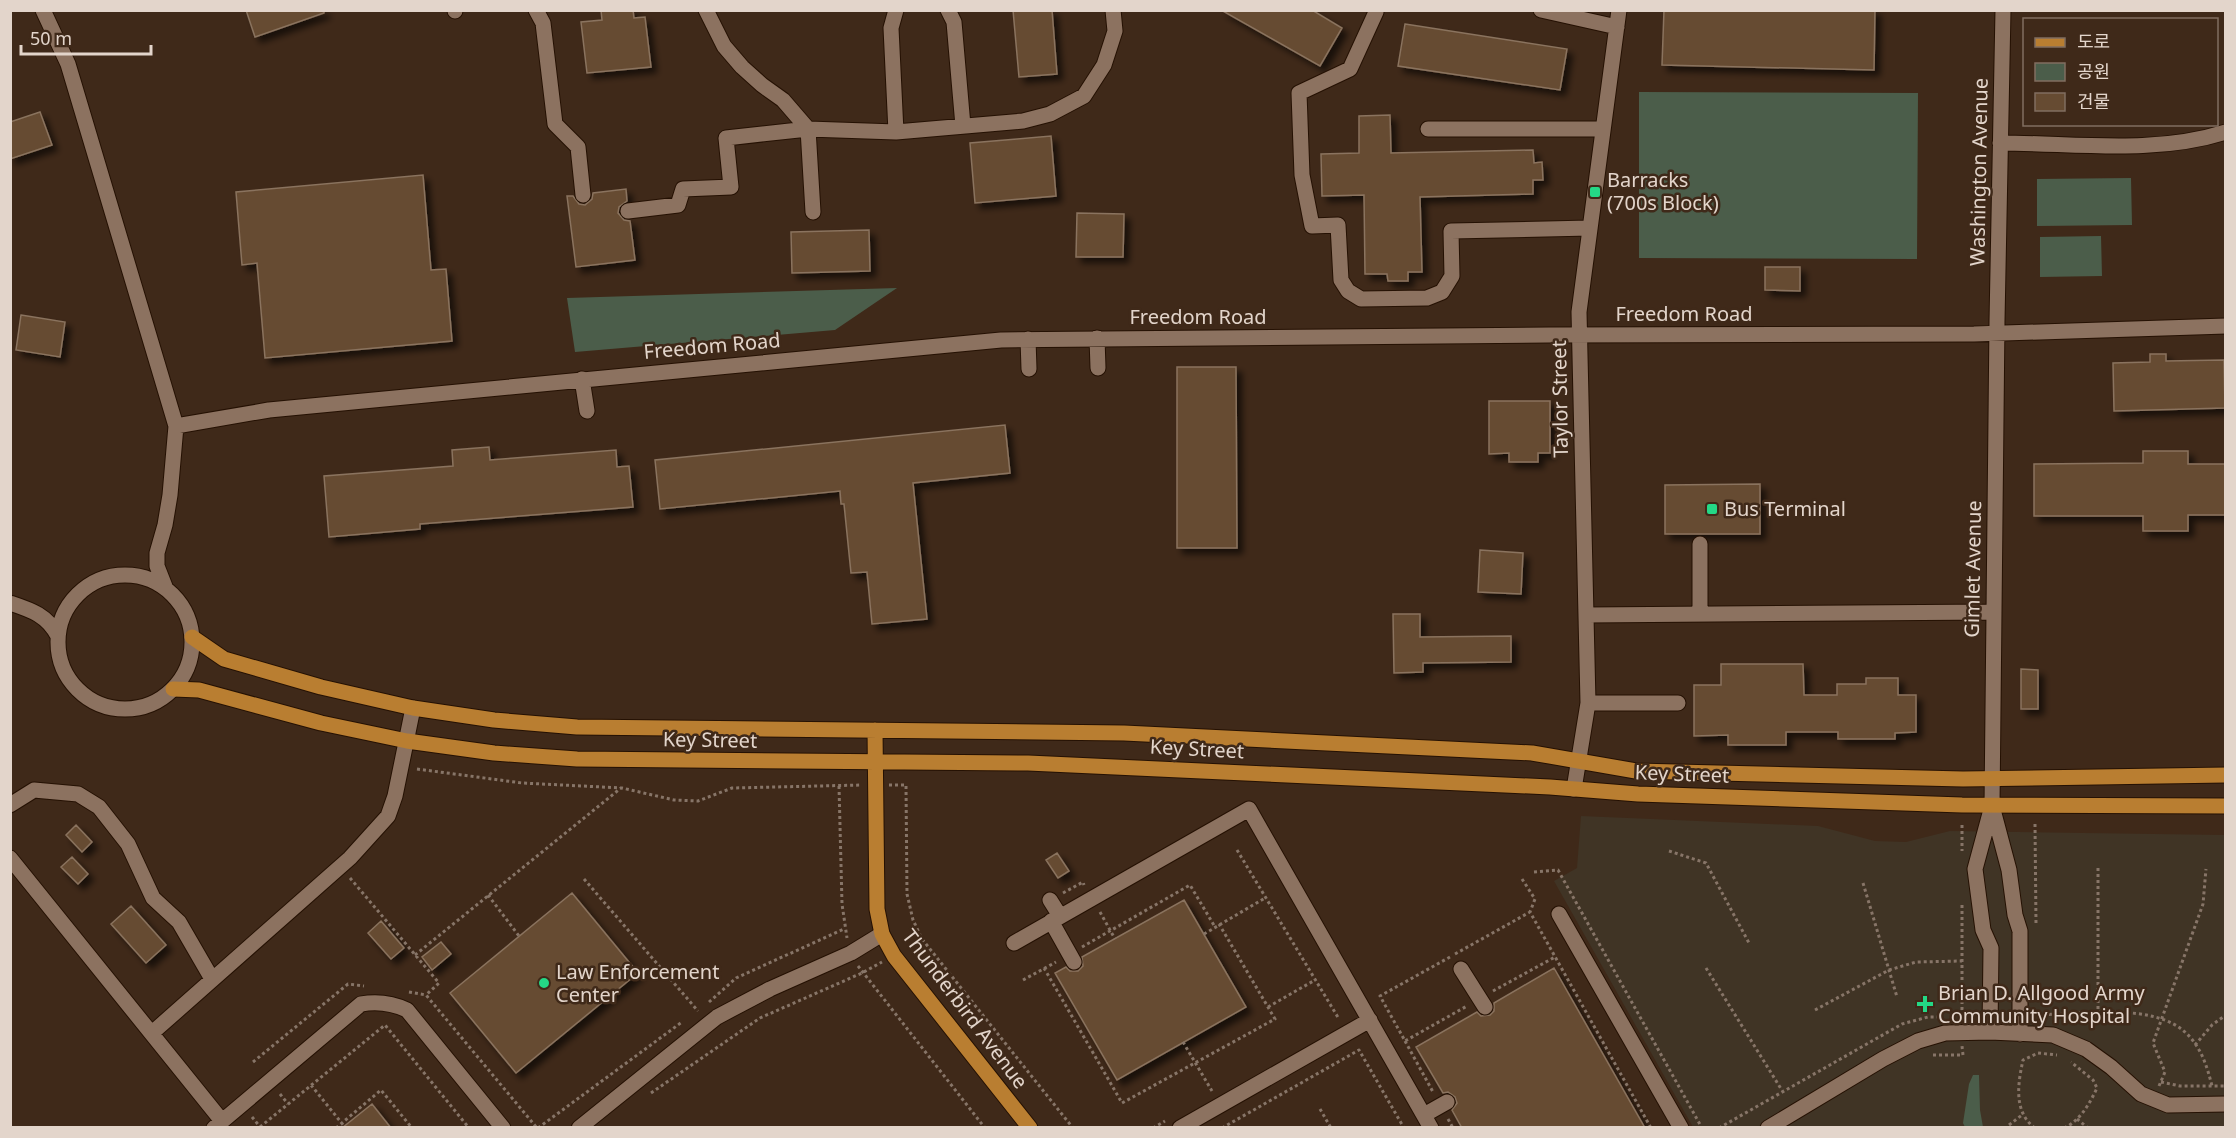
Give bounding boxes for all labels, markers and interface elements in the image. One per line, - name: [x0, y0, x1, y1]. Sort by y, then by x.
- scale bar: [21, 18, 152, 56]
- legend: [2023, 18, 2218, 126]
- text: 50 m: [30, 26, 72, 50]
- text: 도로: [2077, 29, 2110, 53]
- text: 공원: [2077, 59, 2110, 83]
- street label: Washington Avenue: [1963, 78, 1994, 266]
- text: 건물: [2077, 89, 2110, 113]
- place label: Barracks (700s Block): [1607, 166, 1719, 216]
- marker: Barracks (700s Block): [1588, 185, 1602, 199]
- street label: Freedom Road: [1615, 300, 1753, 327]
- street label: Freedom Road: [1129, 303, 1267, 330]
- street label: Freedom Road: [642, 326, 781, 365]
- street label: Taylor Street: [1545, 340, 1574, 458]
- place label: Bus Terminal: [1724, 495, 1846, 522]
- street label: Gimlet Avenue: [1958, 500, 1987, 638]
- marker: Bus Terminal: [1705, 502, 1719, 516]
- street label: Key Street: [663, 725, 757, 754]
- street label: Key Street: [1149, 733, 1245, 764]
- street label: Key Street: [1634, 758, 1730, 789]
- street label: Thunderbird Avenue: [897, 923, 1034, 1094]
- place label: Law Enforcement Center: [556, 958, 719, 1008]
- marker: Law Enforcement Center: [537, 976, 551, 990]
- place label: Brian D. Allgood Army Community Hospital: [1938, 979, 2145, 1029]
- marker: Brian D. Allgood Army Community Hospital: [1916, 995, 1934, 1013]

